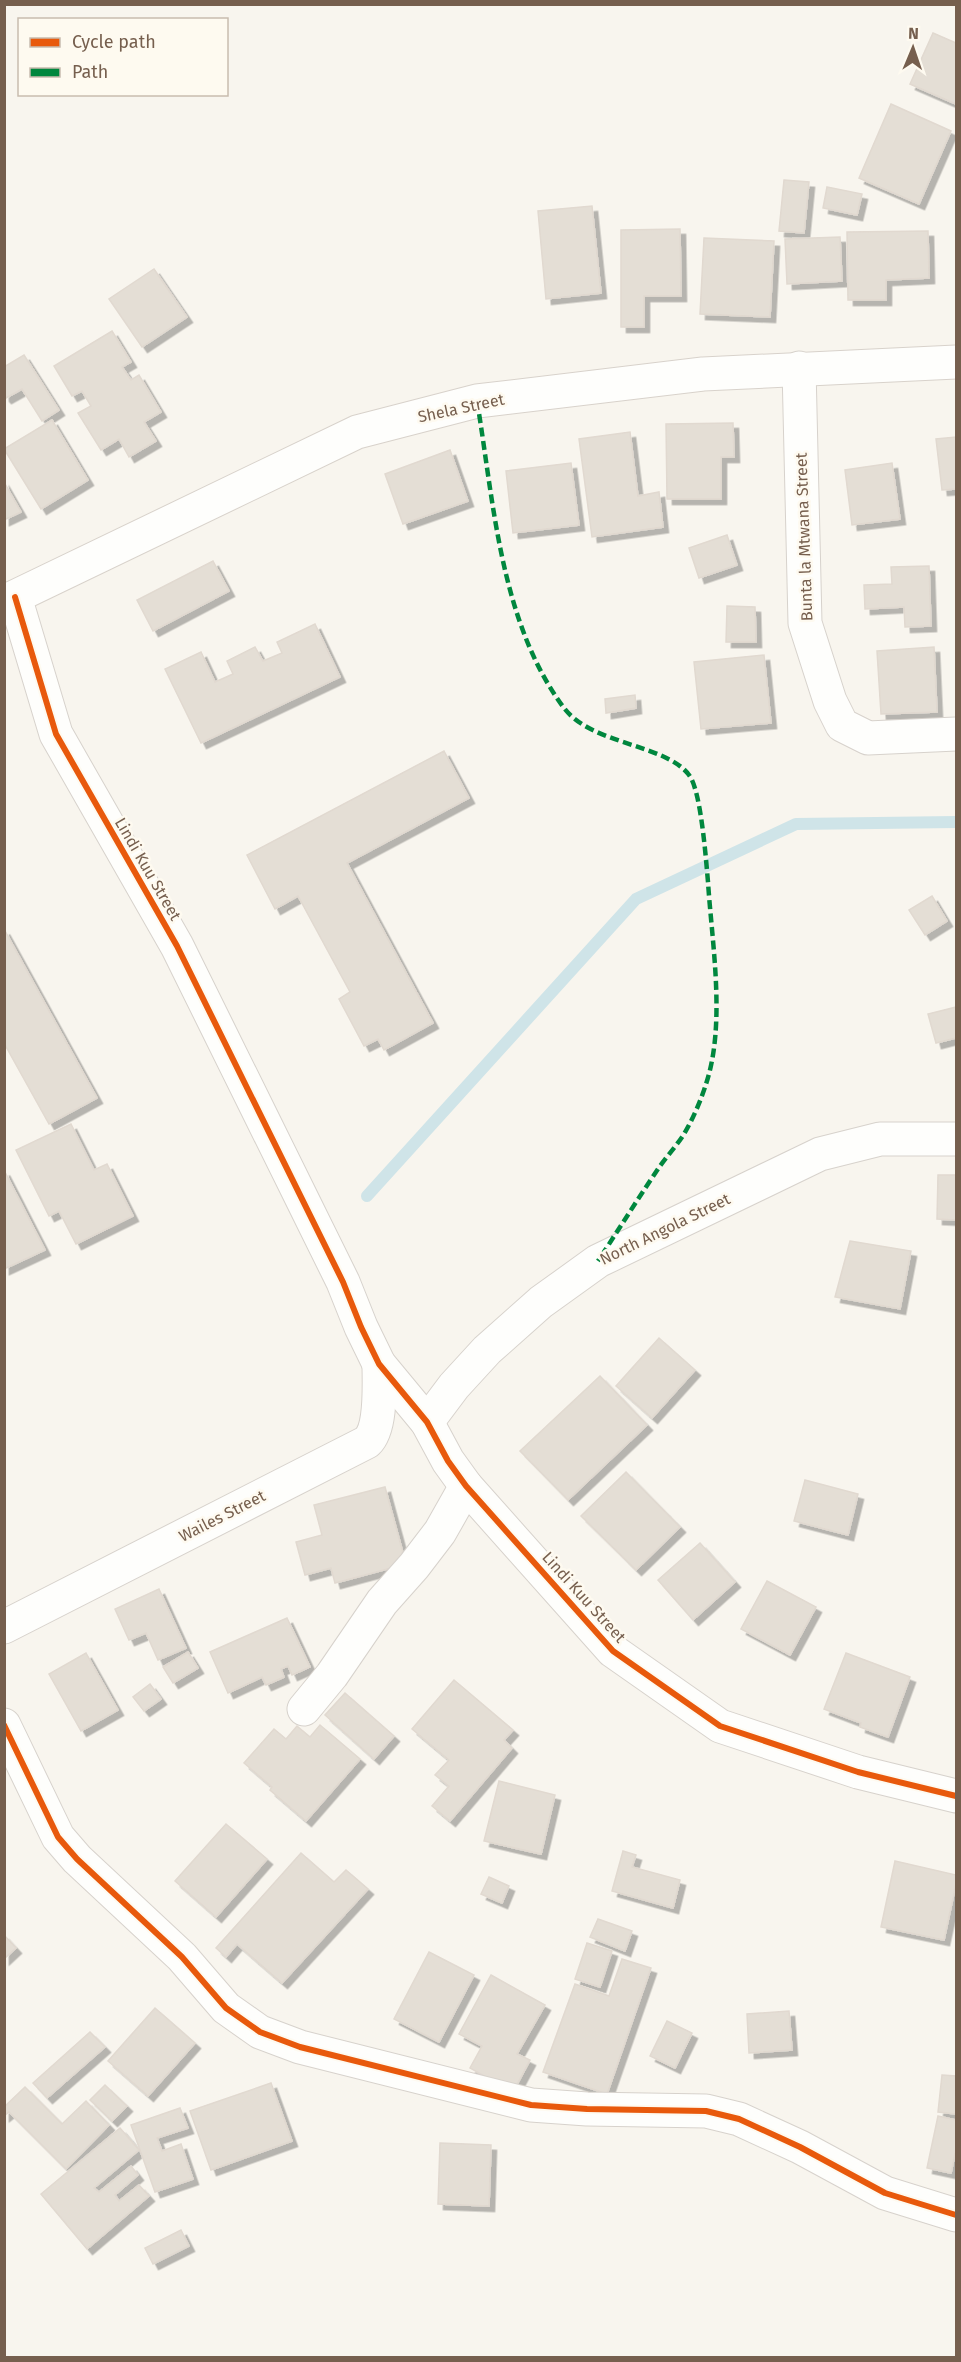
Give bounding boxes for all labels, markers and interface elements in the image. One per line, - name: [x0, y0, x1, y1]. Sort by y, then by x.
- legend: [18, 18, 228, 96]
- north arrow: [883, 18, 943, 78]
- text: N: [908, 24, 919, 43]
- text: Cycle path: [72, 31, 156, 53]
- text: Path: [72, 61, 108, 83]
- street label: Shela Street: [416, 390, 506, 426]
- street label: Bunta la Mtwana Street: [792, 452, 816, 622]
- street label: Lindi Kuu Street: [111, 814, 185, 924]
- street label: North Angola Street: [597, 1189, 734, 1269]
- street label: Wailes Street: [176, 1486, 269, 1546]
- street label: Lindi Kuu Street: [538, 1548, 630, 1647]

